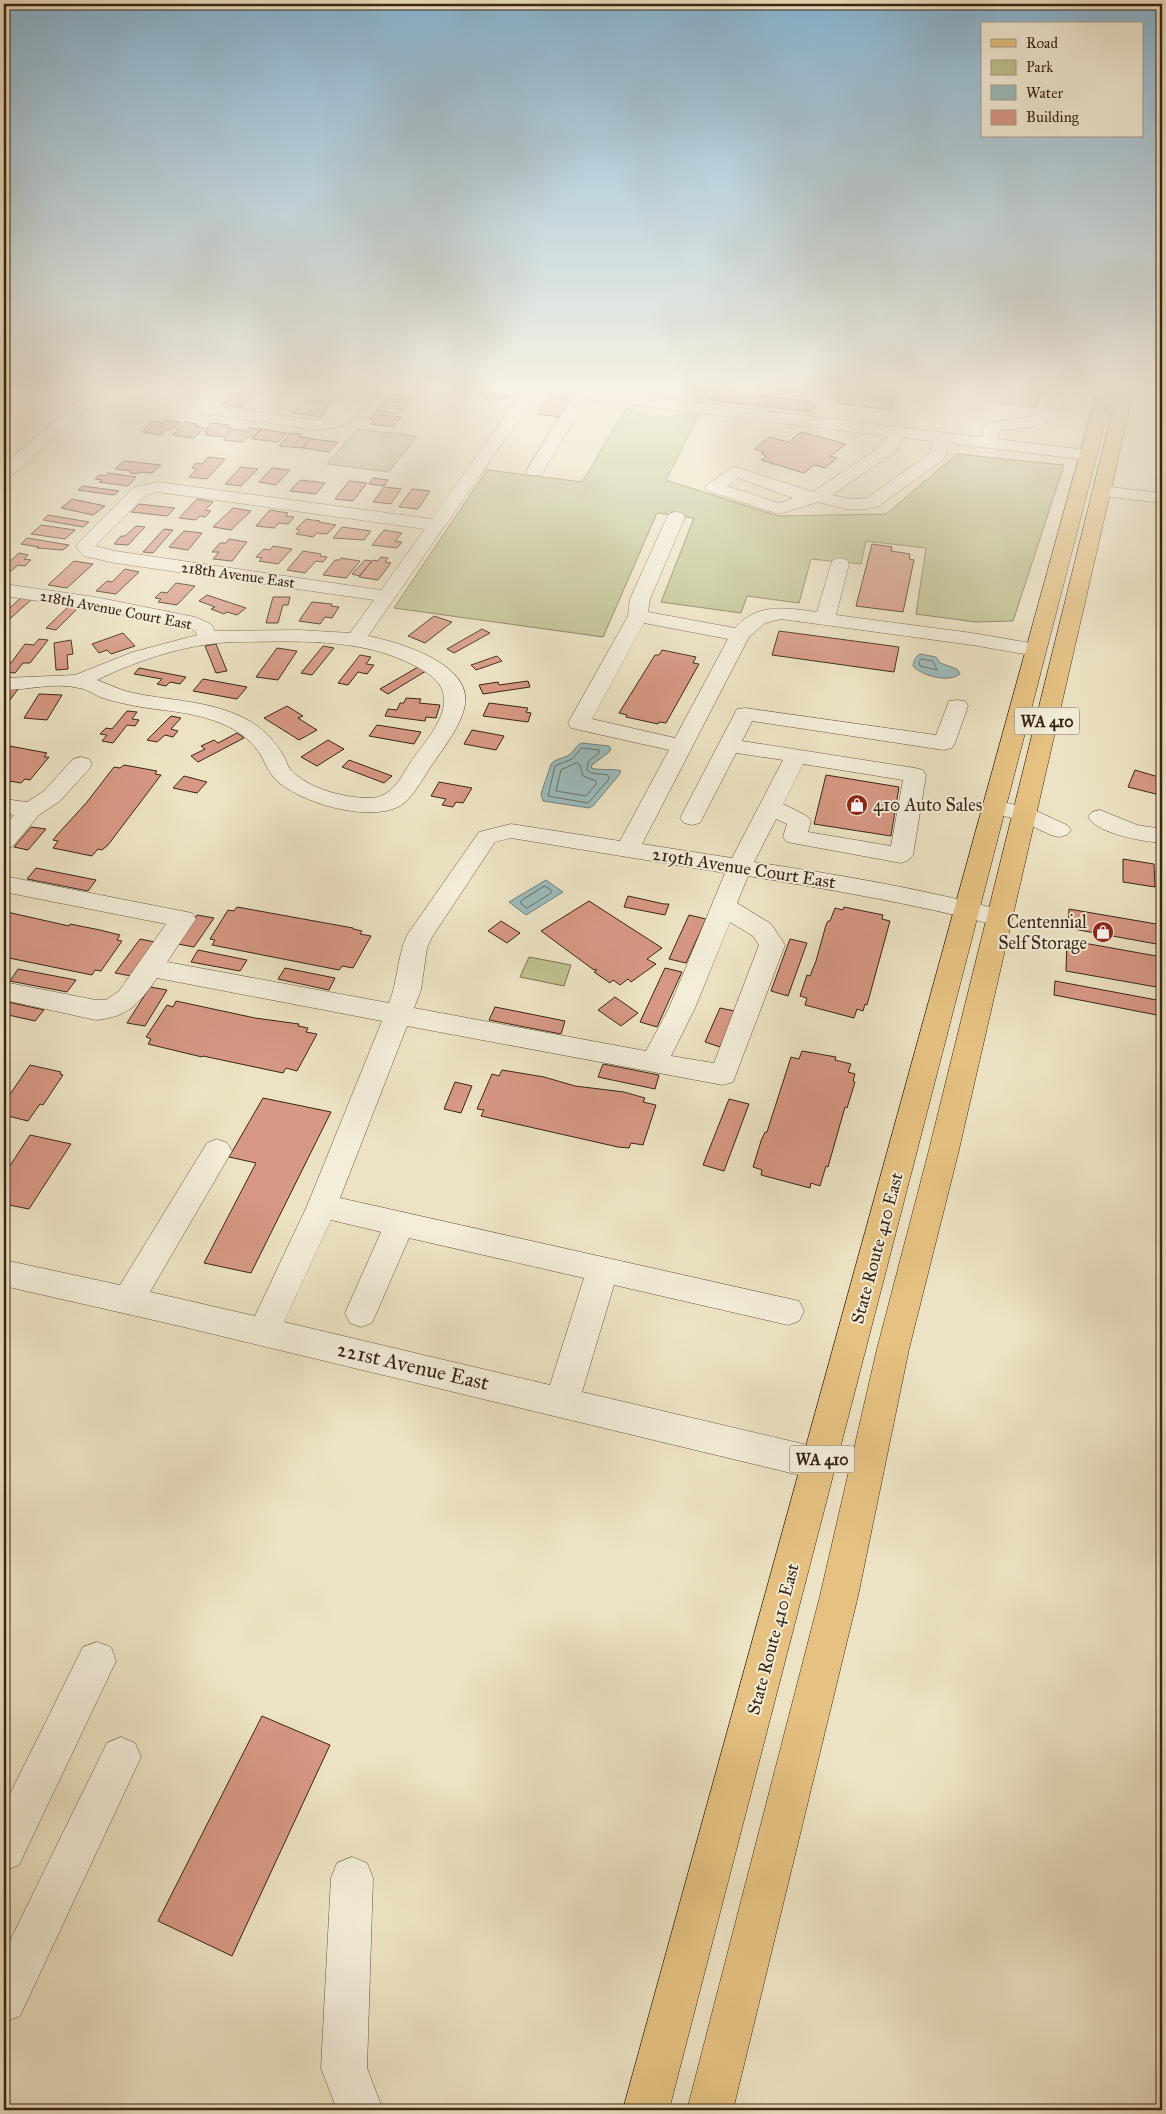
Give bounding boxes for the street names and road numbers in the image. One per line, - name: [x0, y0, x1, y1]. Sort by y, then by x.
- street label: 218th Avenue East: [180, 558, 297, 592]
- street label: 218th Avenue Court East: [39, 586, 194, 634]
- road number: WA 410: [1014, 708, 1080, 734]
- street label: 219th Avenue Court East: [651, 843, 838, 893]
- street label: State Route 410 East: [846, 1169, 908, 1326]
- street label: 221st Avenue East: [334, 1336, 492, 1396]
- road number: WA 410: [790, 1446, 854, 1472]
- street label: State Route 410 East: [742, 1560, 804, 1717]

